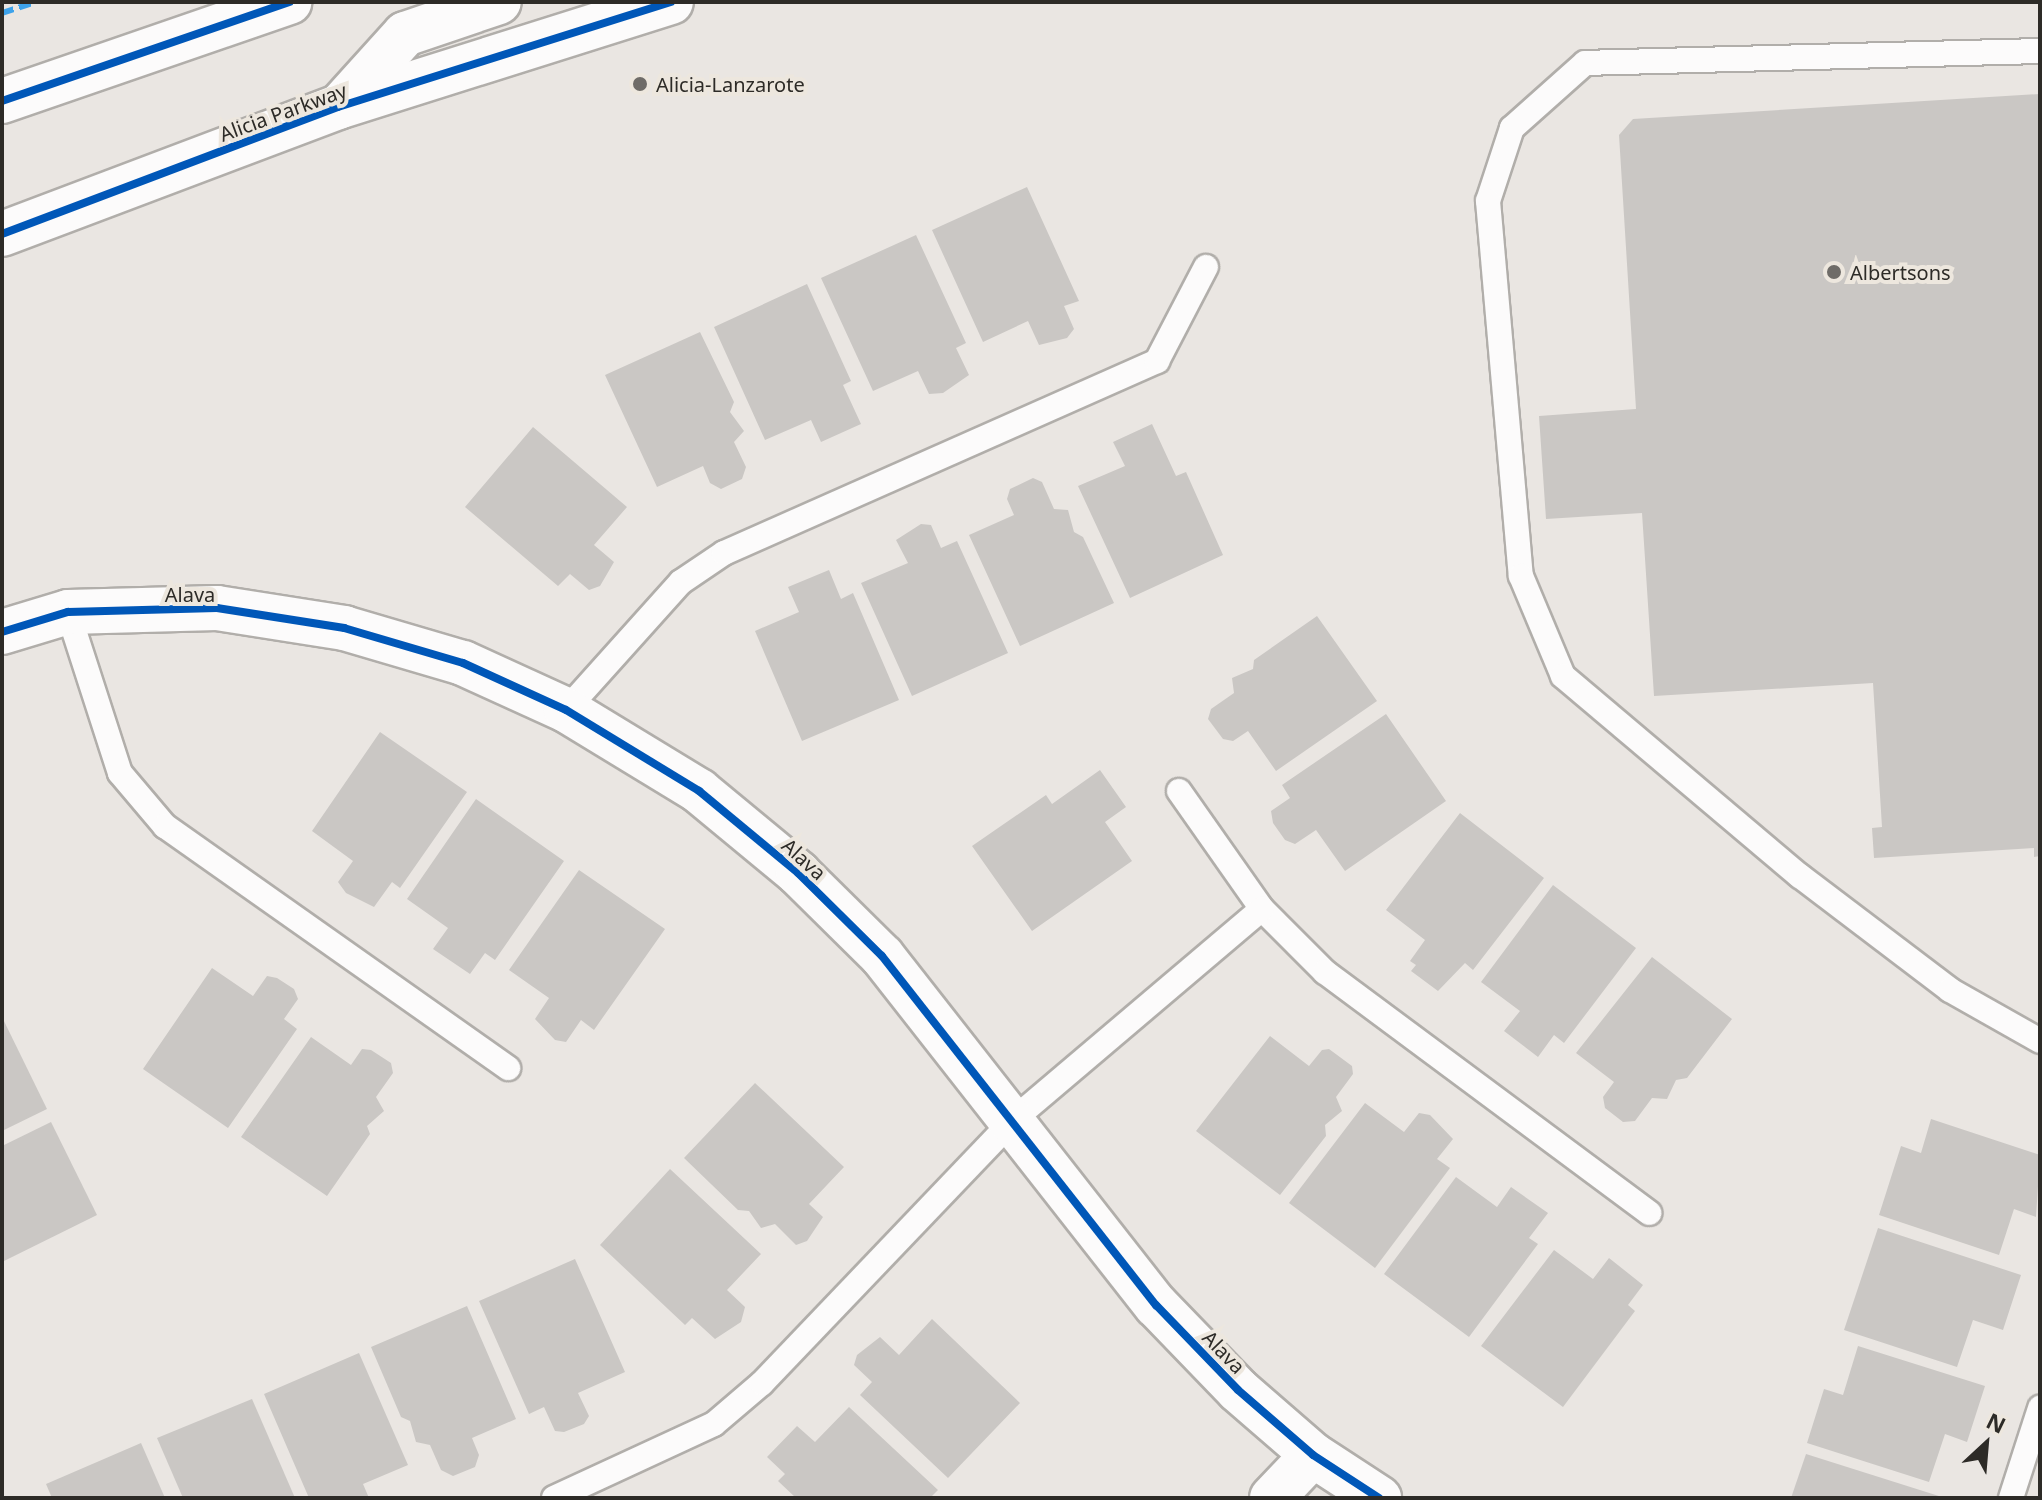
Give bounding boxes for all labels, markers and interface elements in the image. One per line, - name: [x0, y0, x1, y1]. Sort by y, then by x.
- place label: Alicia-Lanzarote: [656, 72, 805, 96]
- marker: Alicia-Lanzarote: [631, 75, 649, 93]
- street label: Alicia Parkway: [216, 78, 350, 146]
- place label: Albertsons: [1850, 260, 1951, 284]
- marker: Albertsons: [1825, 263, 1843, 281]
- street label: Alava: [165, 582, 215, 606]
- street label: Alava: [777, 833, 831, 885]
- street label: Alava: [1198, 1325, 1250, 1379]
- north arrow: [1946, 1404, 2026, 1484]
- text: N: [1982, 1405, 2011, 1440]

